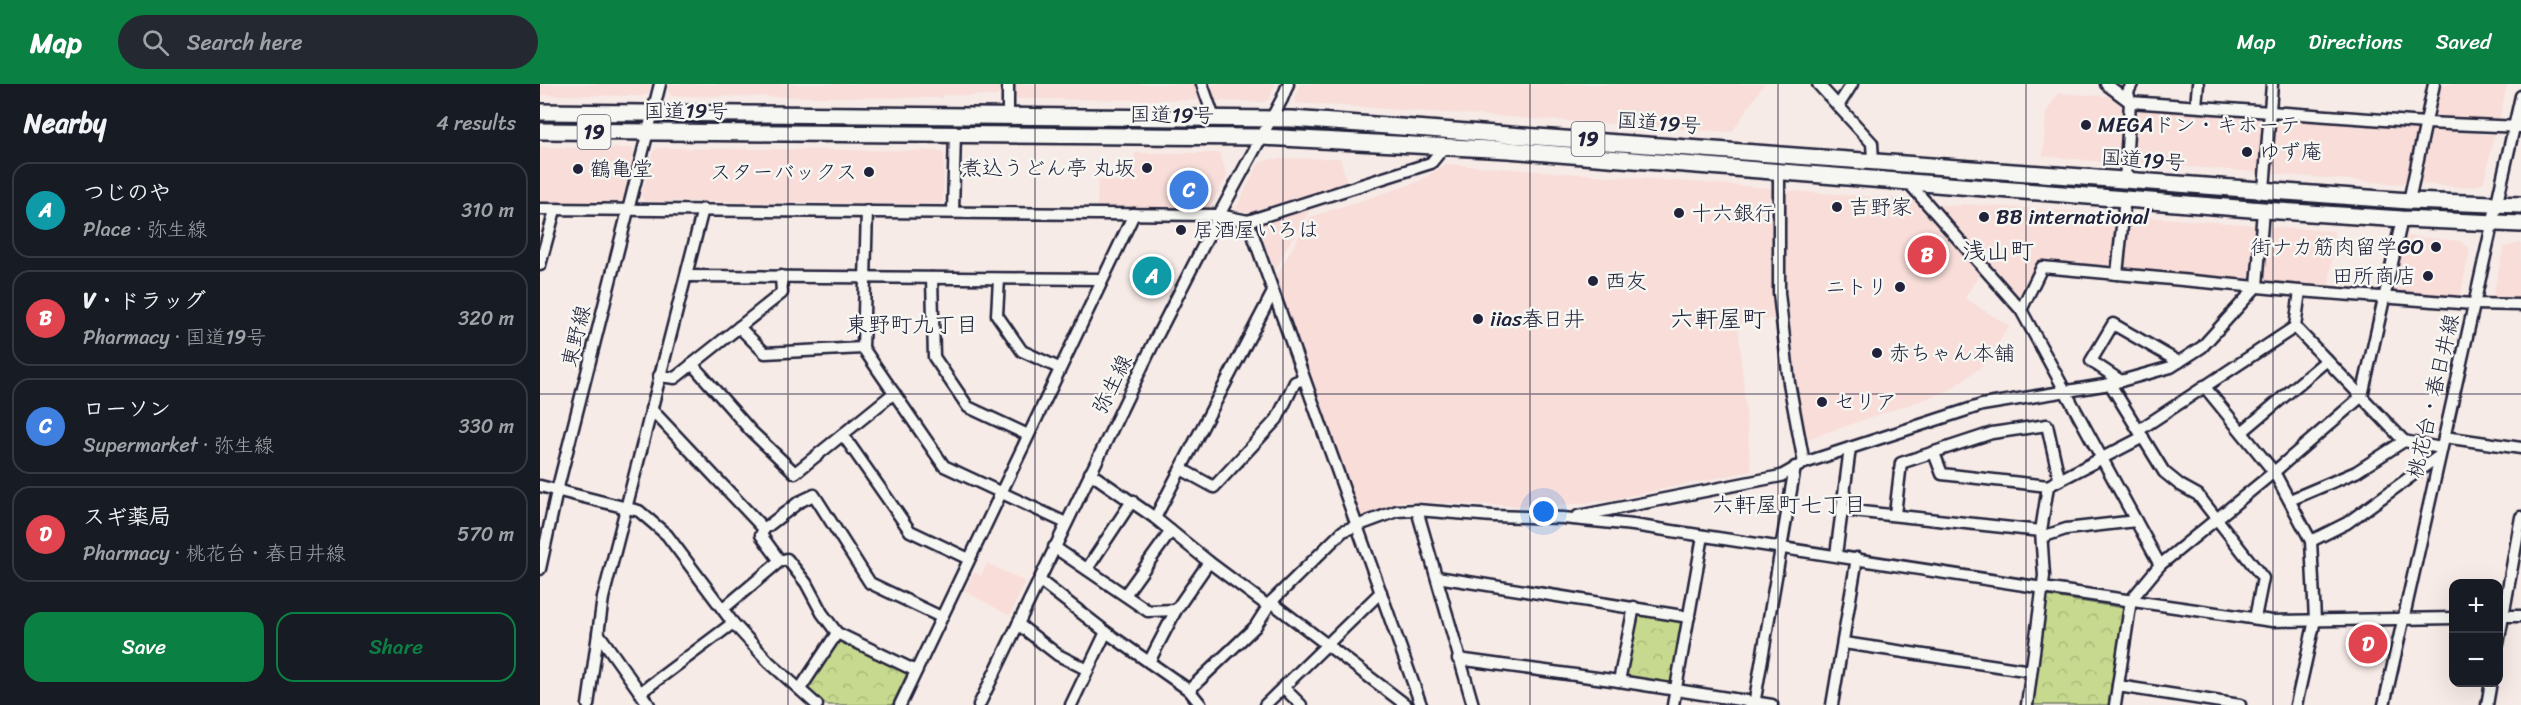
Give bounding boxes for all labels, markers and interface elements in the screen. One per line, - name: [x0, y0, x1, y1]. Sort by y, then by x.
- search box: [118, 15, 538, 69]
- text: Map: [30, 18, 82, 67]
- text: Search here: [187, 23, 303, 62]
- text: Map: [2237, 23, 2275, 61]
- text: Directions: [2308, 23, 2403, 61]
- text: Saved: [2436, 23, 2491, 61]
- icon: search: [139, 26, 172, 59]
- street label: 国道19号: [644, 92, 728, 130]
- street label: 国道19号: [1129, 95, 1215, 135]
- text: Nearby: [24, 100, 106, 146]
- street label: 国道19号: [1615, 101, 1703, 145]
- text: 4 results: [436, 106, 516, 141]
- place label: MEGAドン・キホーテ: [2098, 106, 2301, 144]
- road number: 19: [578, 115, 610, 149]
- marker: MEGAドン・キホーテ: [2079, 118, 2093, 132]
- road number: 19: [1572, 122, 1604, 156]
- place label: ゆず庵: [2259, 133, 2322, 171]
- street label: 国道19号: [2099, 138, 2187, 182]
- marker: ゆず庵: [2240, 145, 2254, 159]
- place label: 煮込うどん亭 丸坂: [961, 149, 1135, 187]
- place label: 鶴亀堂: [590, 150, 653, 188]
- place label: スターバックス: [710, 153, 857, 191]
- marker: 煮込うどん亭 丸坂: [1140, 161, 1154, 175]
- marker: 鶴亀堂: [571, 162, 585, 176]
- marker: スターバックス: [862, 165, 876, 179]
- pin: C: [1170, 168, 1208, 212]
- text: つじのや: [83, 173, 171, 212]
- place label: 吉野家: [1849, 188, 1912, 226]
- text: A: [39, 193, 52, 228]
- text: 310 m: [461, 193, 514, 228]
- place label: 十六銀行: [1691, 194, 1775, 232]
- place label: BB international: [1996, 198, 2150, 236]
- marker: 吉野家: [1830, 200, 1844, 214]
- marker: 十六銀行: [1672, 206, 1686, 220]
- marker: BB international: [1977, 210, 1991, 224]
- place label: 居酒屋いろは: [1193, 211, 1319, 249]
- text: Place · 弥生線: [83, 212, 207, 247]
- marker: 居酒屋いろは: [1174, 223, 1188, 237]
- place label: 街ナカ筋肉留学GO: [2250, 228, 2424, 266]
- district label: 浅山町: [1962, 230, 2034, 272]
- pin: B: [1908, 232, 1946, 278]
- marker: 街ナカ筋肉留学GO: [2429, 240, 2443, 254]
- pin: A: [1132, 254, 1172, 298]
- place label: 田所商店: [2332, 257, 2416, 295]
- place label: 西友: [1605, 262, 1647, 300]
- place label: ニトリ: [1825, 268, 1888, 306]
- marker: 田所商店: [2421, 269, 2435, 283]
- marker: 西友: [1586, 274, 1600, 288]
- marker: ニトリ: [1893, 280, 1907, 294]
- text: V・ドラッグ: [83, 281, 206, 320]
- district label: 六軒屋町: [1670, 298, 1766, 340]
- place label: iias春日井: [1490, 300, 1585, 338]
- text: B: [39, 301, 52, 336]
- text: 320 m: [458, 301, 514, 336]
- street label: 東野線: [550, 301, 602, 371]
- district label: 東野町九丁目: [846, 305, 978, 344]
- street label: 桃花台・春日井線: [2396, 310, 2470, 482]
- marker: iias春日井: [1471, 312, 1485, 326]
- text: Pharmacy · 国道19号: [83, 320, 266, 355]
- place label: 赤ちゃん本舗: [1889, 334, 2015, 372]
- marker: 赤ちゃん本舗: [1870, 346, 1884, 360]
- street label: 弥生線: [1081, 347, 1143, 421]
- place label: セリア: [1834, 383, 1897, 421]
- text: ローソン: [83, 389, 171, 428]
- marker: セリア: [1815, 395, 1829, 409]
- text: C: [39, 409, 52, 444]
- text: 330 m: [459, 409, 514, 444]
- text: Supermarket · 弥生線: [83, 428, 274, 463]
- district label: 六軒屋町七丁目: [1712, 485, 1866, 524]
- text: スギ薬局: [83, 497, 171, 536]
- your location: [1529, 497, 1558, 526]
- text: D: [40, 517, 51, 552]
- text: 570 m: [457, 517, 514, 552]
- text: Pharmacy · 桃花台・春日井線: [83, 536, 345, 571]
- map controls: [2449, 579, 2503, 687]
- button: +: [2449, 579, 2503, 633]
- button: Save: [24, 612, 264, 682]
- button: Share: [276, 612, 516, 682]
- pin: D: [2348, 622, 2388, 666]
- button: −: [2449, 633, 2503, 687]

